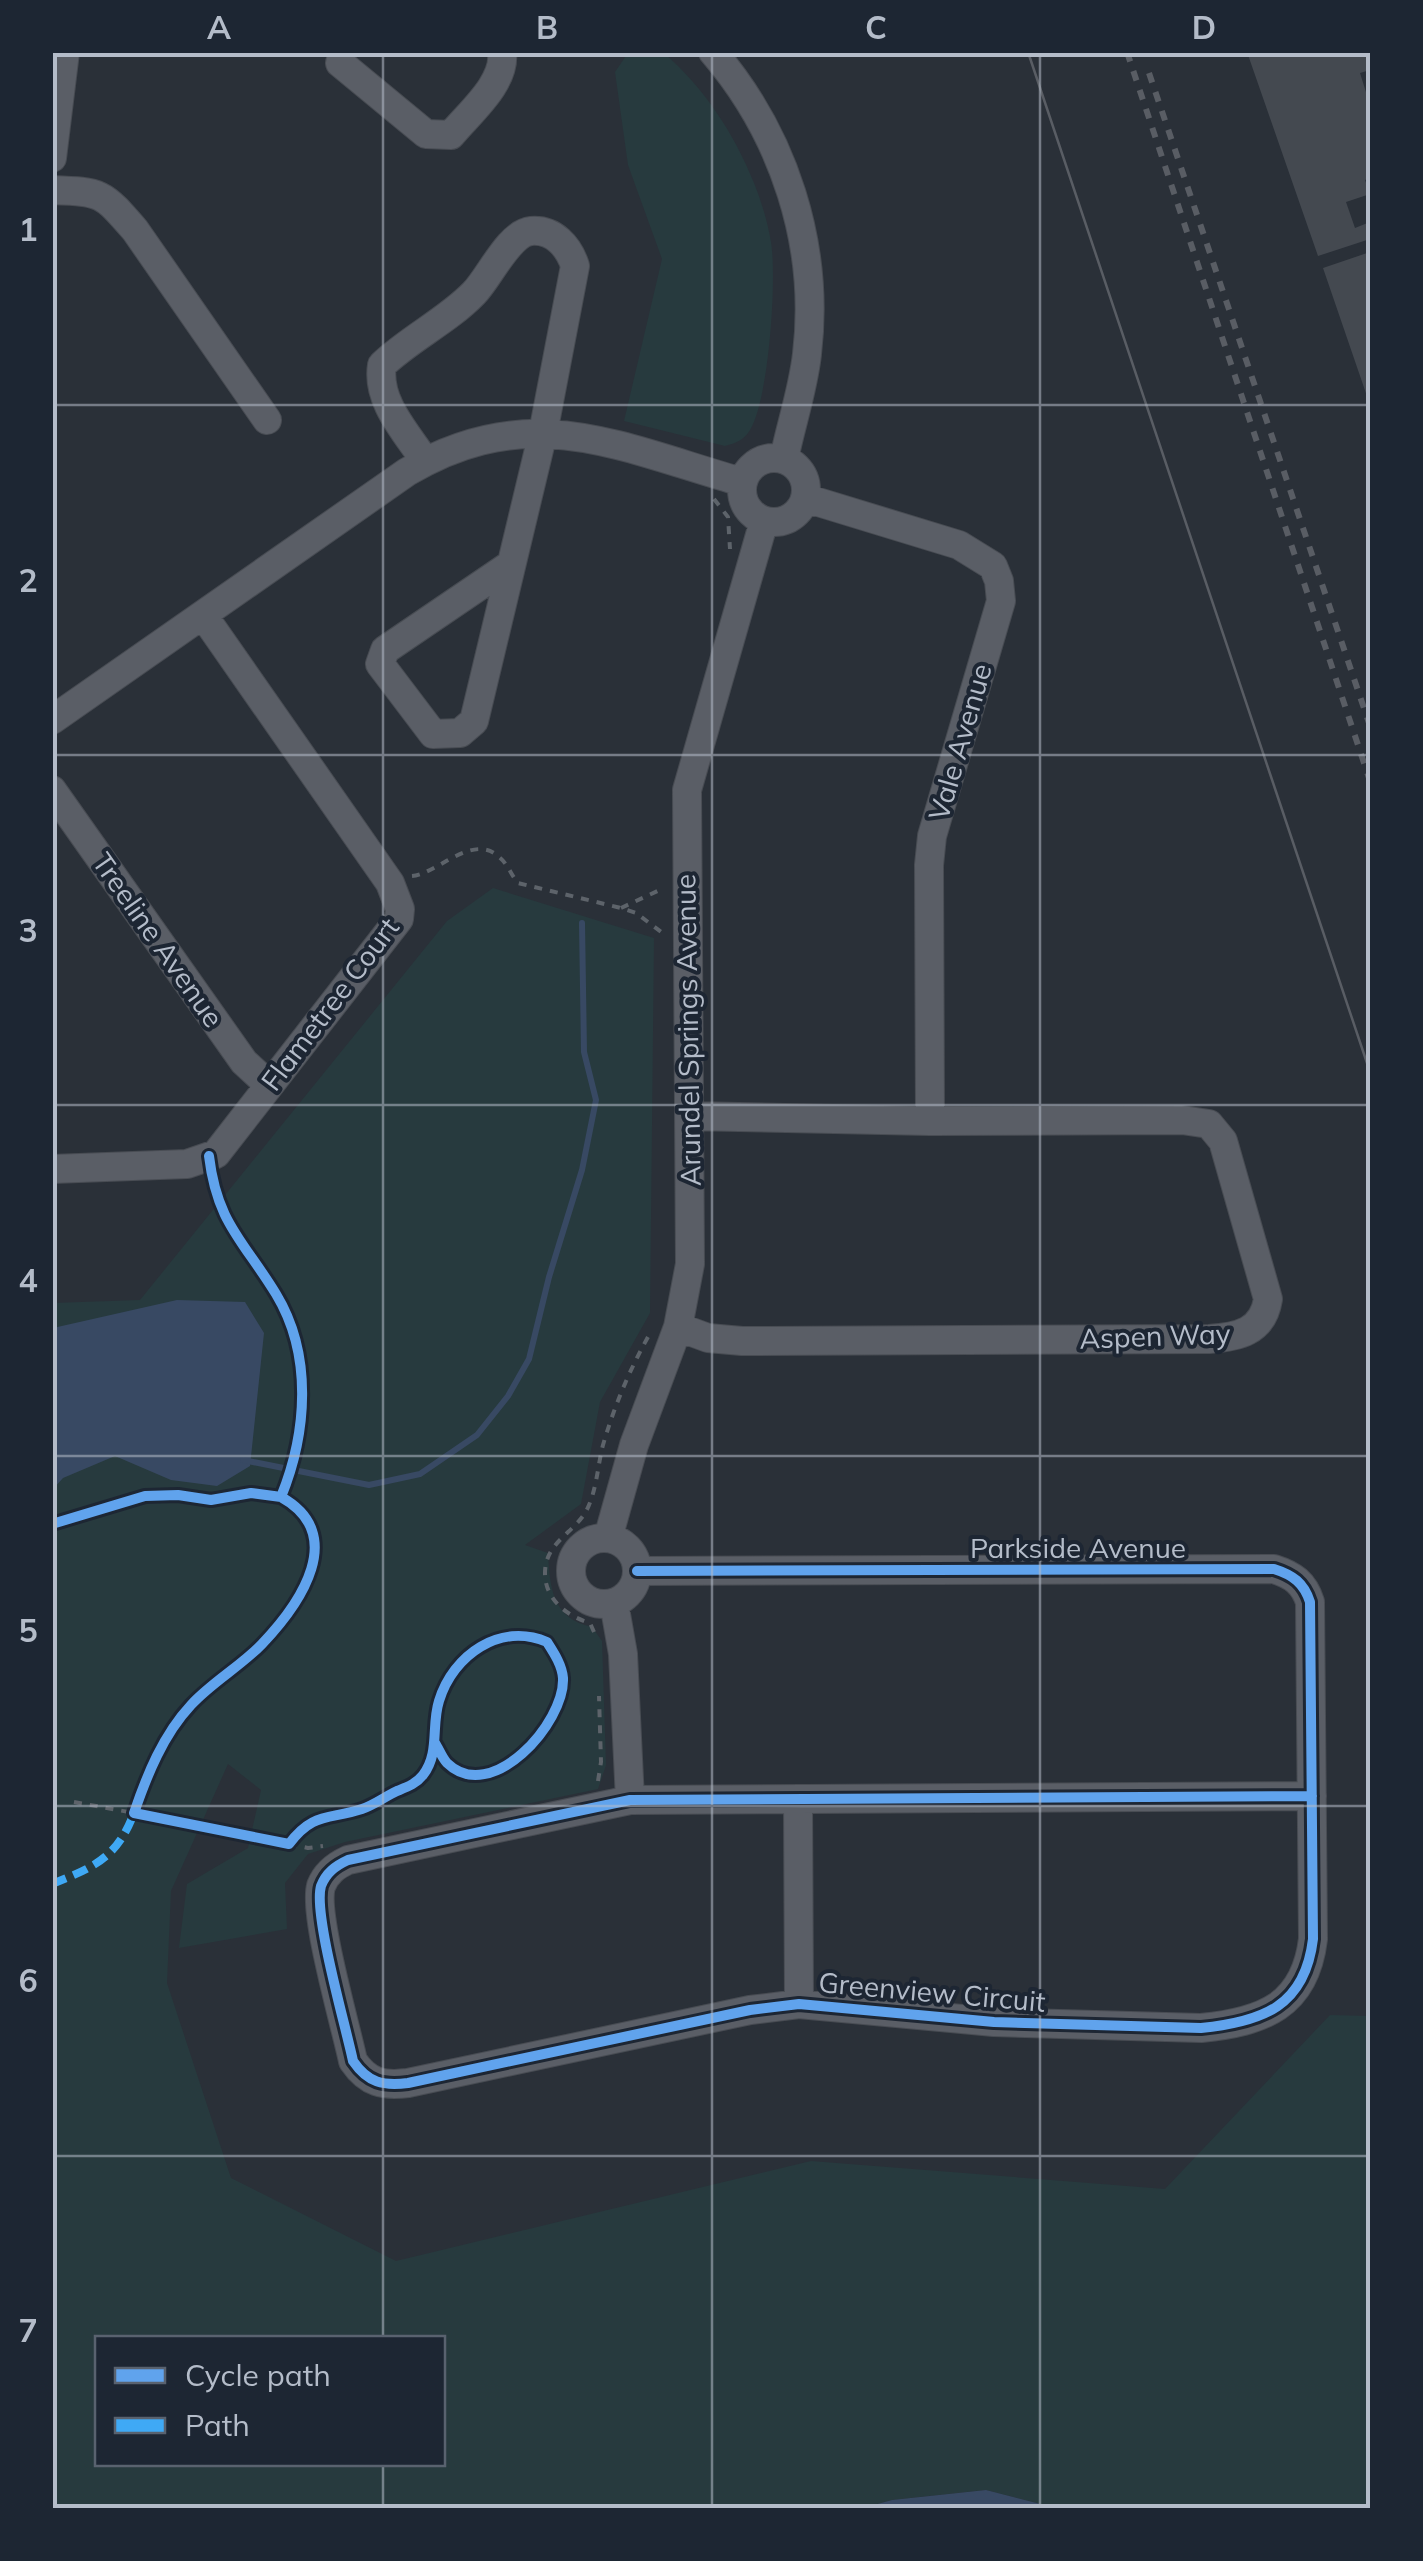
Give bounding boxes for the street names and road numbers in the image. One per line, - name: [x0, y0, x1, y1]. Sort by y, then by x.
- street label: Vale Avenue: [920, 659, 999, 824]
- street label: Treeline Avenue: [85, 846, 232, 1034]
- street label: Arundel Springs Avenue: [667, 874, 708, 1186]
- street label: Flametree Court: [253, 910, 406, 1097]
- street label: Aspen Way: [1079, 1315, 1231, 1356]
- street label: Parkside Avenue: [970, 1530, 1186, 1565]
- street label: Greenview Circuit: [817, 1964, 1047, 2019]

